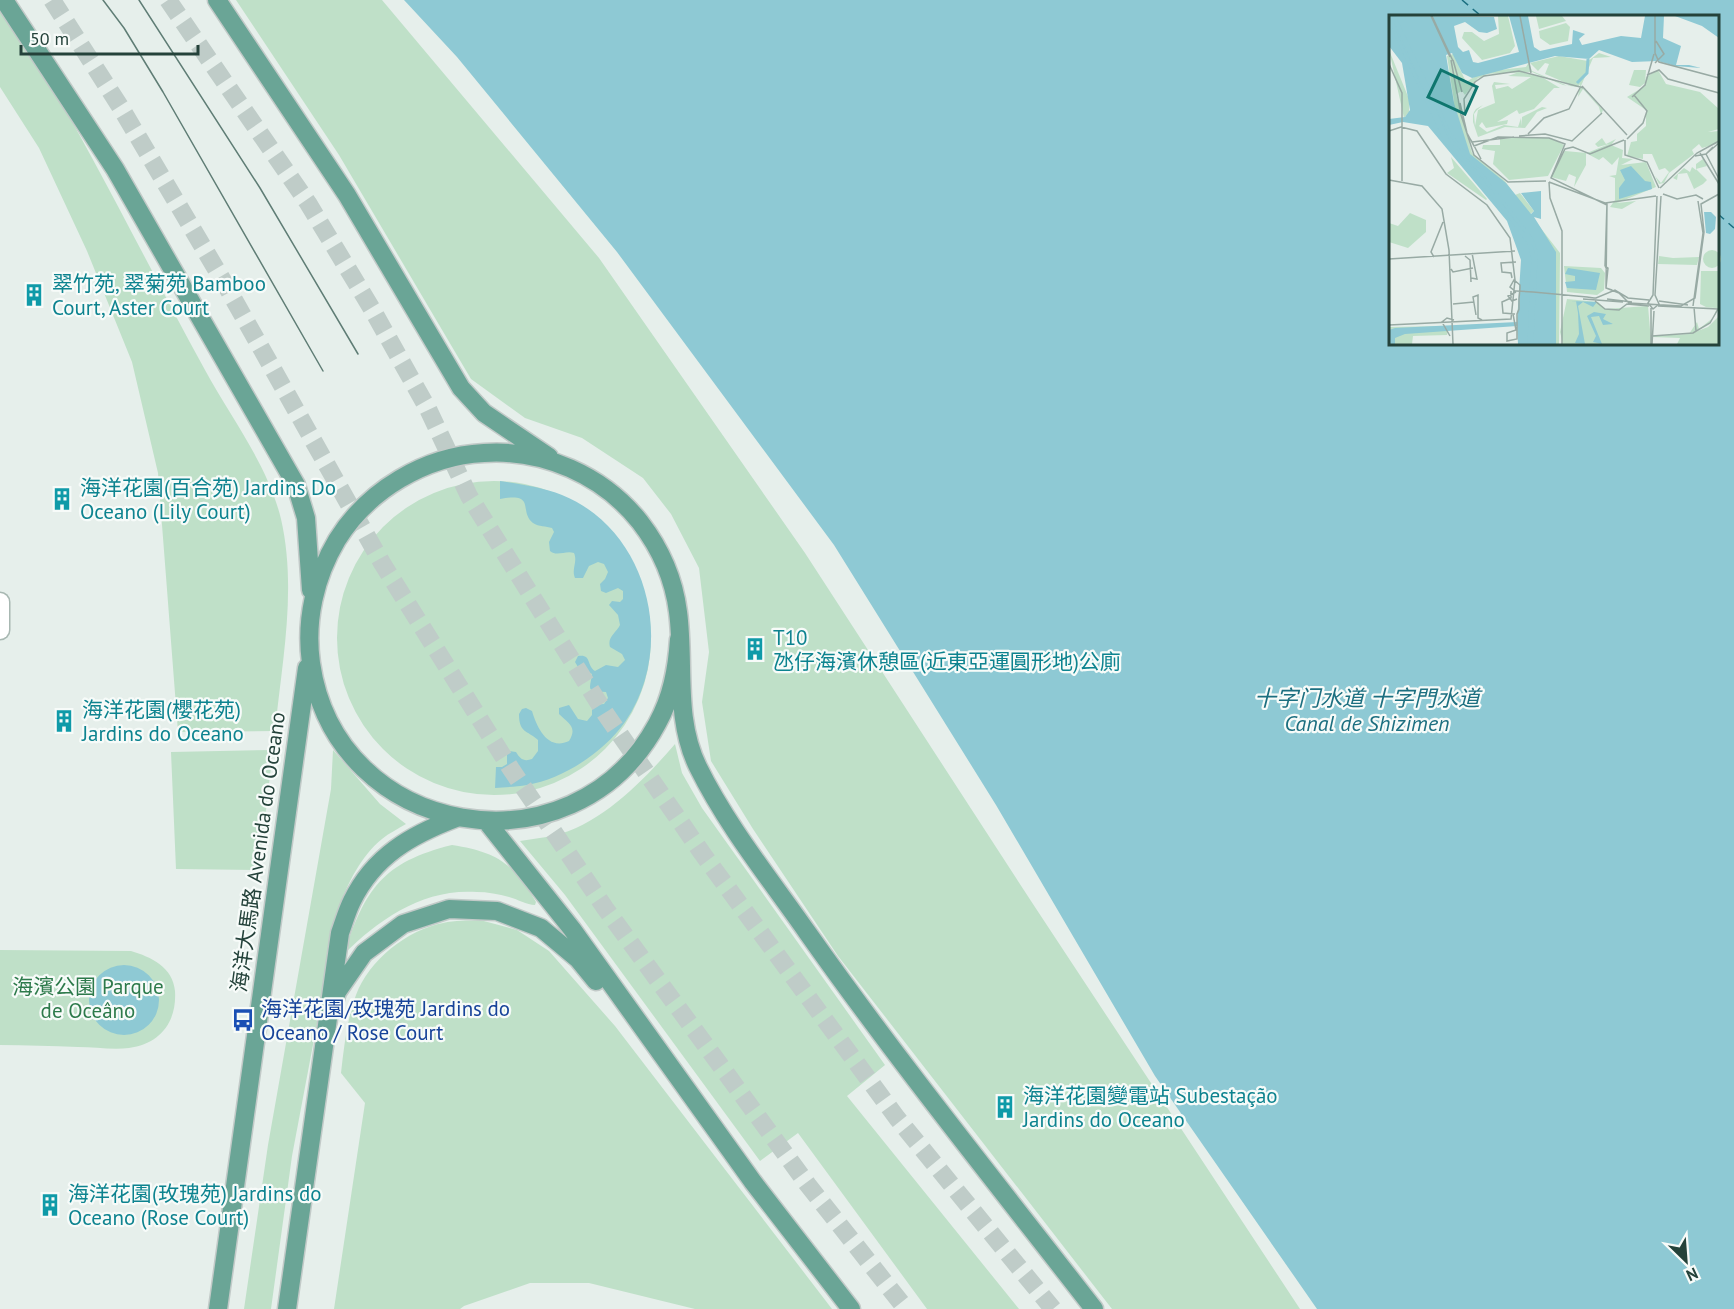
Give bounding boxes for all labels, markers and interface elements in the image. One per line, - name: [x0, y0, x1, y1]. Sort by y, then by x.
- inset map: [1389, 15, 1719, 345]
- scale bar: [21, 18, 198, 56]
- text: 50 m: [30, 27, 69, 50]
- place label: 翠竹苑, 翠菊苑 Bamboo Court, Aster Court: [52, 270, 266, 321]
- building icon: 翠竹苑, 翠菊苑 Bamboo Court, Aster Court: [21, 282, 47, 308]
- place label: 海洋花園(百合苑) Jardins Do Oceano (Lily Court): [80, 474, 336, 525]
- building icon: 海洋花園(百合苑) Jardins Do Oceano (Lily Court): [49, 486, 75, 512]
- place label: T10 氹仔海濱休憩區(近東亞運圓形地)公廁: [773, 624, 1121, 675]
- building icon: T10 氹仔海濱休憩區(近東亞運圓形地)公廁: [742, 636, 768, 662]
- water label: 十字门水道 十字門水道 Canal de Shizimen: [1254, 684, 1483, 737]
- place label: 海洋花園(櫻花苑) Jardins do Oceano: [81, 696, 244, 747]
- building icon: 海洋花園(櫻花苑) Jardins do Oceano: [51, 708, 77, 734]
- street label: 海洋大馬路 Avenida do Oceano: [225, 710, 291, 994]
- park label: 海濱公園 Parque de Oceâno: [12, 973, 164, 1024]
- place label: 海洋花園/玫瑰苑 Jardins do Oceano / Rose Court: [261, 995, 510, 1046]
- bus stop icon: 海洋花園/玫瑰苑 Jardins do Oceano / Rose Court: [230, 1007, 256, 1033]
- place label: 海洋花園變電站 Subestação Jardins do Oceano: [1022, 1082, 1278, 1133]
- building icon: 海洋花園變電站 Subestação Jardins do Oceano: [992, 1094, 1018, 1120]
- place label: 海洋花園(玫瑰苑) Jardins do Oceano (Rose Court): [68, 1180, 321, 1231]
- building icon: 海洋花園(玫瑰苑) Jardins do Oceano (Rose Court): [37, 1192, 63, 1218]
- north arrow: [1656, 1231, 1716, 1291]
- text: N: [1683, 1263, 1701, 1286]

